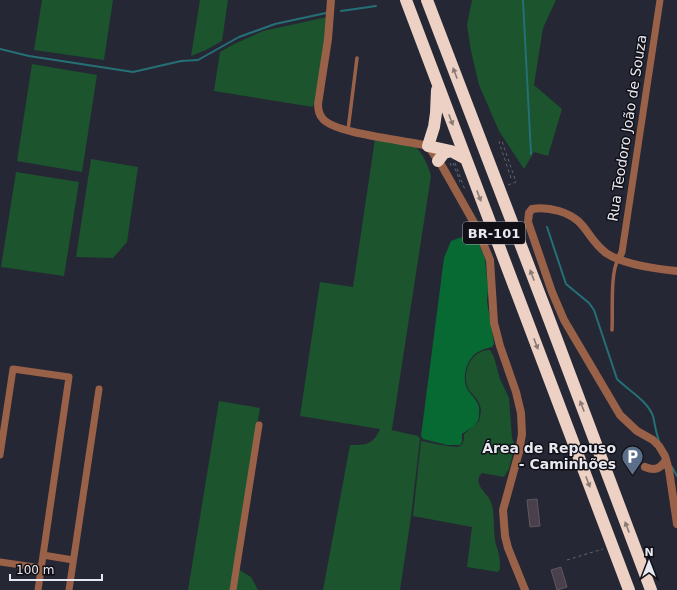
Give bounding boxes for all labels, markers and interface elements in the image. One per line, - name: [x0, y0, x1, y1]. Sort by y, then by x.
- street label: Rua Teodoro João de Souza: [604, 34, 650, 222]
- one-way arrow: [451, 66, 457, 78]
- one-way arrow: [448, 114, 454, 126]
- one-way arrow: [477, 190, 483, 202]
- road number: BR-101: [463, 222, 525, 244]
- one-way arrow: [529, 269, 535, 281]
- one-way arrow: [533, 339, 539, 351]
- one-way arrow: [578, 399, 584, 411]
- place label: Área de Repouso - Caminhões: [482, 440, 616, 472]
- parking icon: Área de Repouso - Caminhões: [619, 443, 645, 476]
- one-way arrow: [585, 476, 591, 488]
- one-way arrow: [624, 521, 630, 533]
- north arrow: [629, 542, 669, 582]
- text: N: [644, 546, 654, 559]
- scale bar: [10, 556, 102, 582]
- text: 100 m: [16, 563, 54, 577]

